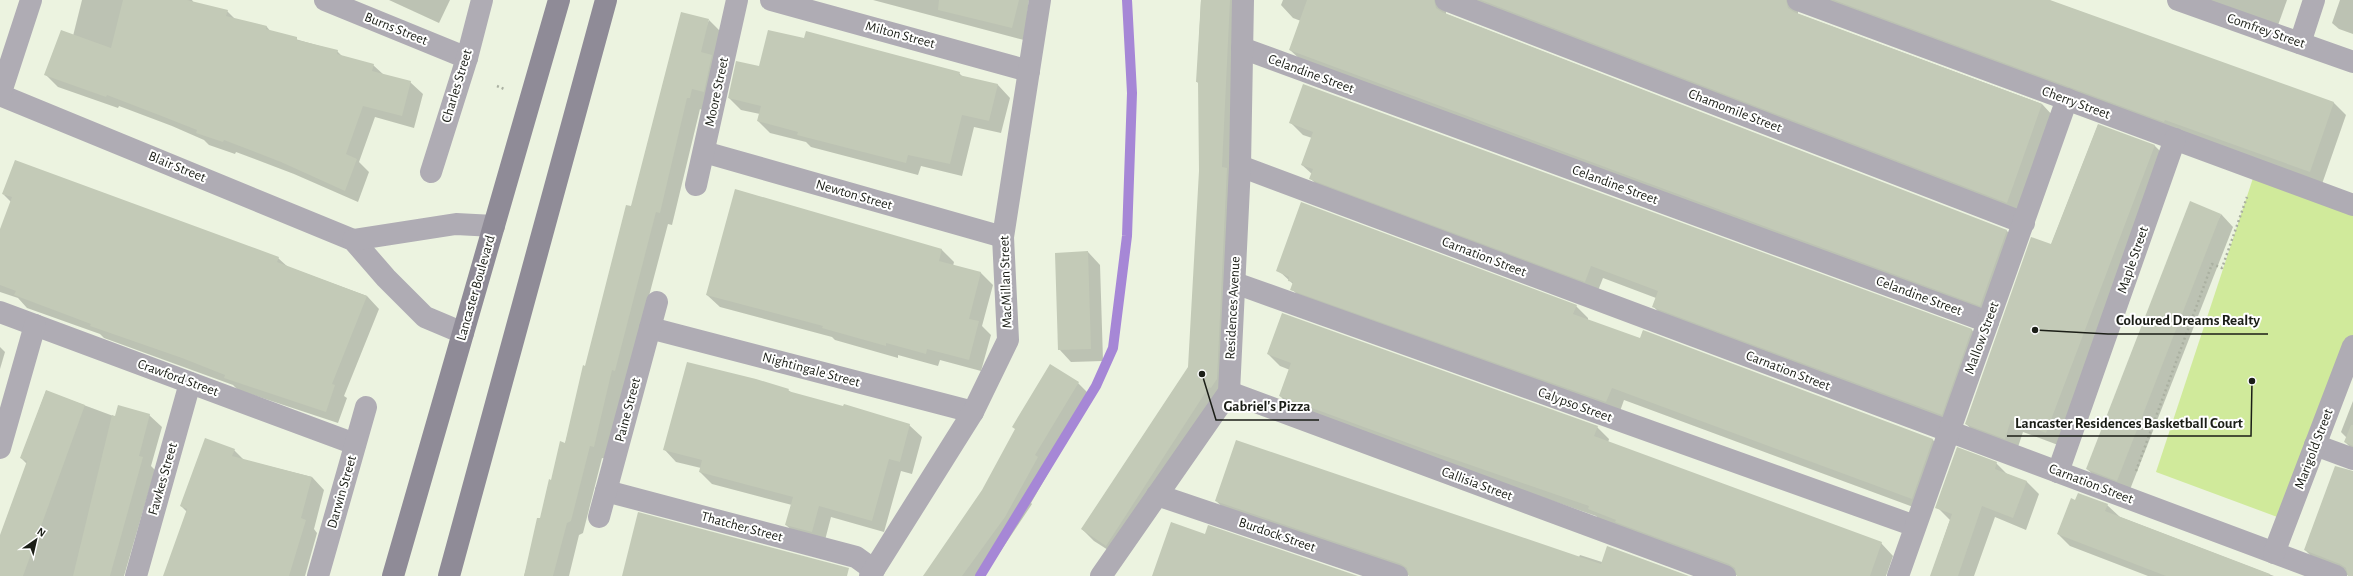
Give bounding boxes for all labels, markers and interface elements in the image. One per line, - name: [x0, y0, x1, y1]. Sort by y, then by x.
- street label: Burns Street: [362, 10, 430, 48]
- street label: Comfrey Street: [2225, 11, 2307, 51]
- street label: Milton Street: [864, 19, 937, 51]
- street label: Charles Street: [439, 47, 475, 124]
- street label: Celandine Street: [1266, 52, 1356, 96]
- street label: Moore Street: [703, 55, 731, 128]
- street label: Cherry Street: [2040, 84, 2112, 122]
- street label: Chamomile Street: [1686, 87, 1784, 135]
- street label: Blair Street: [146, 149, 208, 185]
- street label: Celandine Street: [1570, 163, 1660, 207]
- street label: Newton Street: [814, 177, 894, 213]
- street label: Maple Street: [2115, 224, 2151, 295]
- street label: Lancaster Boulevard: [454, 234, 498, 342]
- street label: MacMillan Street: [997, 235, 1015, 329]
- street label: Carnation Street: [1440, 235, 1529, 280]
- street label: Residences Avenue: [1223, 256, 1243, 360]
- street label: Celandine Street: [1874, 274, 1964, 318]
- street label: Mallow Street: [1962, 300, 2002, 376]
- callout: Coloured Dreams Realty: [2108, 307, 2268, 334]
- text: Coloured Dreams Realty: [2116, 313, 2260, 328]
- street label: Carnation Street: [1744, 349, 1833, 394]
- street label: Nightingale Street: [761, 350, 862, 390]
- street label: Crawford Street: [136, 357, 221, 399]
- street label: Paine Street: [613, 376, 643, 444]
- street label: Calypso Street: [1536, 385, 1614, 425]
- callout: Gabriel's Pizza: [1216, 393, 1319, 420]
- text: Gabriel's Pizza: [1223, 399, 1311, 414]
- street label: Marigold Street: [2292, 406, 2336, 491]
- callout: Lancaster Residences Basketball Court: [2007, 409, 2251, 436]
- text: Lancaster Residences Basketball Court: [2015, 416, 2243, 431]
- street label: Fawkes Street: [146, 441, 180, 517]
- street label: Darwin Street: [325, 453, 359, 530]
- street label: Carnation Street: [2047, 462, 2136, 507]
- street label: Callisia Street: [1440, 465, 1515, 503]
- street label: Thatcher Street: [700, 509, 785, 545]
- street label: Burdock Street: [1237, 515, 1318, 555]
- north arrow: [16, 520, 56, 560]
- text: N: [35, 525, 48, 539]

